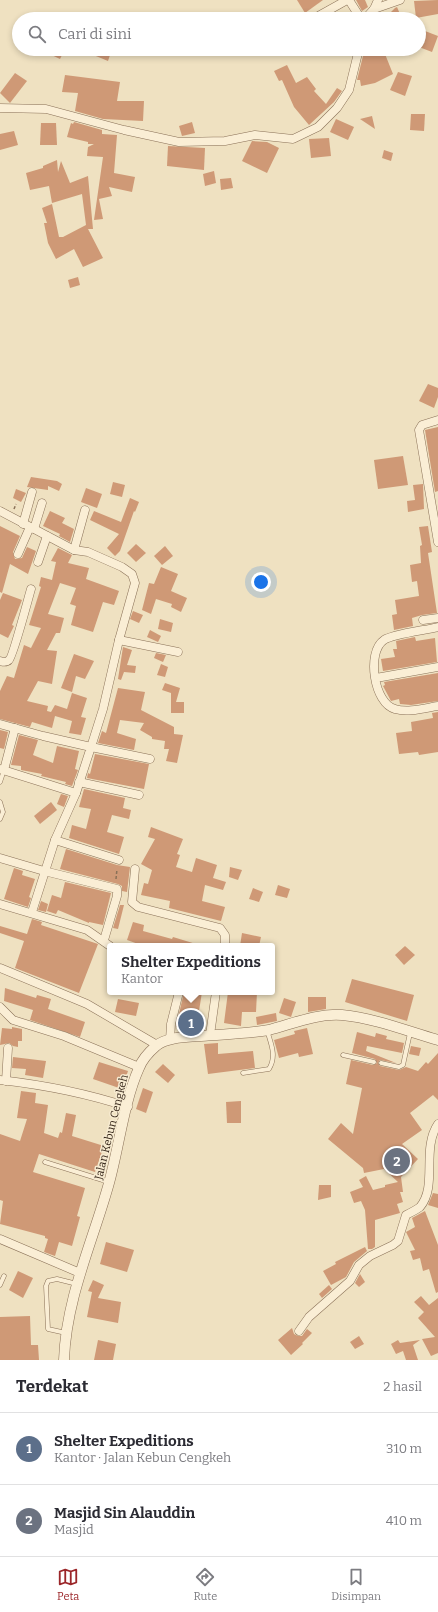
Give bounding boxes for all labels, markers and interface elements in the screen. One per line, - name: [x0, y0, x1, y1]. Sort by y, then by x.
- search box: [12, 12, 426, 56]
- icon: search: [26, 23, 48, 45]
- text: Cari di sini: [58, 25, 131, 43]
- your location: [251, 572, 271, 592]
- popup: [107, 943, 275, 995]
- text: Shelter Expeditions: [121, 953, 261, 971]
- text: Kantor: [121, 971, 163, 986]
- pin: 1: [178, 1008, 204, 1038]
- street label: Jalan Kebun Cengkeh: [92, 1073, 131, 1182]
- pin: 2: [384, 1146, 410, 1176]
- text: Terdekat: [16, 1376, 88, 1397]
- text: 2 hasil: [383, 1379, 422, 1394]
- text: Shelter Expeditions: [54, 1432, 194, 1450]
- text: 1: [26, 1441, 32, 1456]
- text: 310 m: [386, 1441, 422, 1456]
- text: Kantor · Jalan Kebun Cengkeh: [54, 1450, 231, 1465]
- text: Masjid Sin Alauddin: [54, 1504, 195, 1522]
- text: 2: [25, 1513, 33, 1528]
- text: 410 m: [386, 1513, 422, 1528]
- text: Masjid: [54, 1522, 94, 1537]
- tab: Peta: [57, 1566, 79, 1603]
- tab: Rute: [193, 1566, 217, 1603]
- tab: Disimpan: [331, 1566, 381, 1603]

